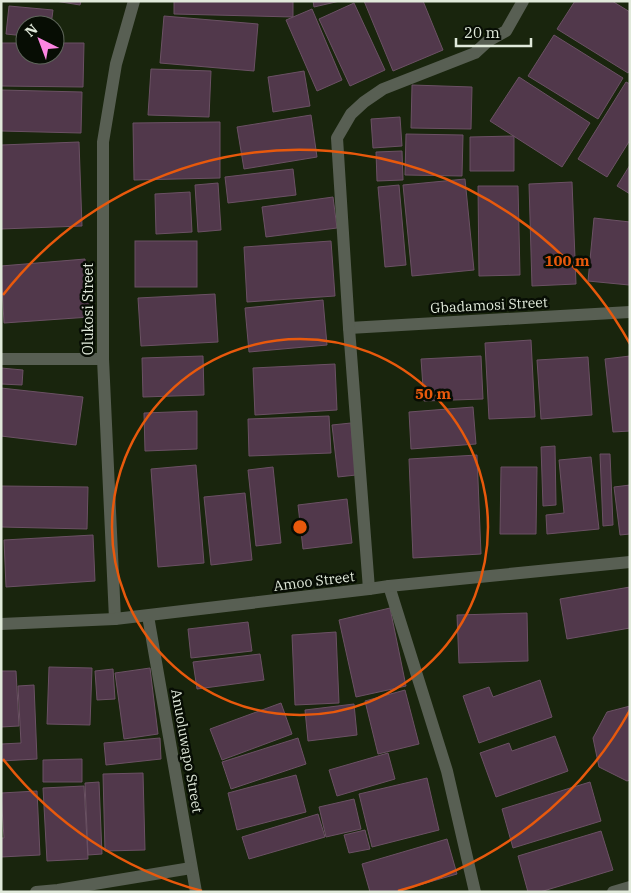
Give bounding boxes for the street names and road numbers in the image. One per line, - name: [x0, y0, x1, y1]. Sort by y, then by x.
- street label: Olukosi Street: [79, 263, 97, 355]
- street label: Gbadamosi Street: [430, 293, 548, 317]
- street label: Amoo Street: [272, 567, 356, 595]
- street label: Anuoluwapo Street: [167, 688, 207, 814]

